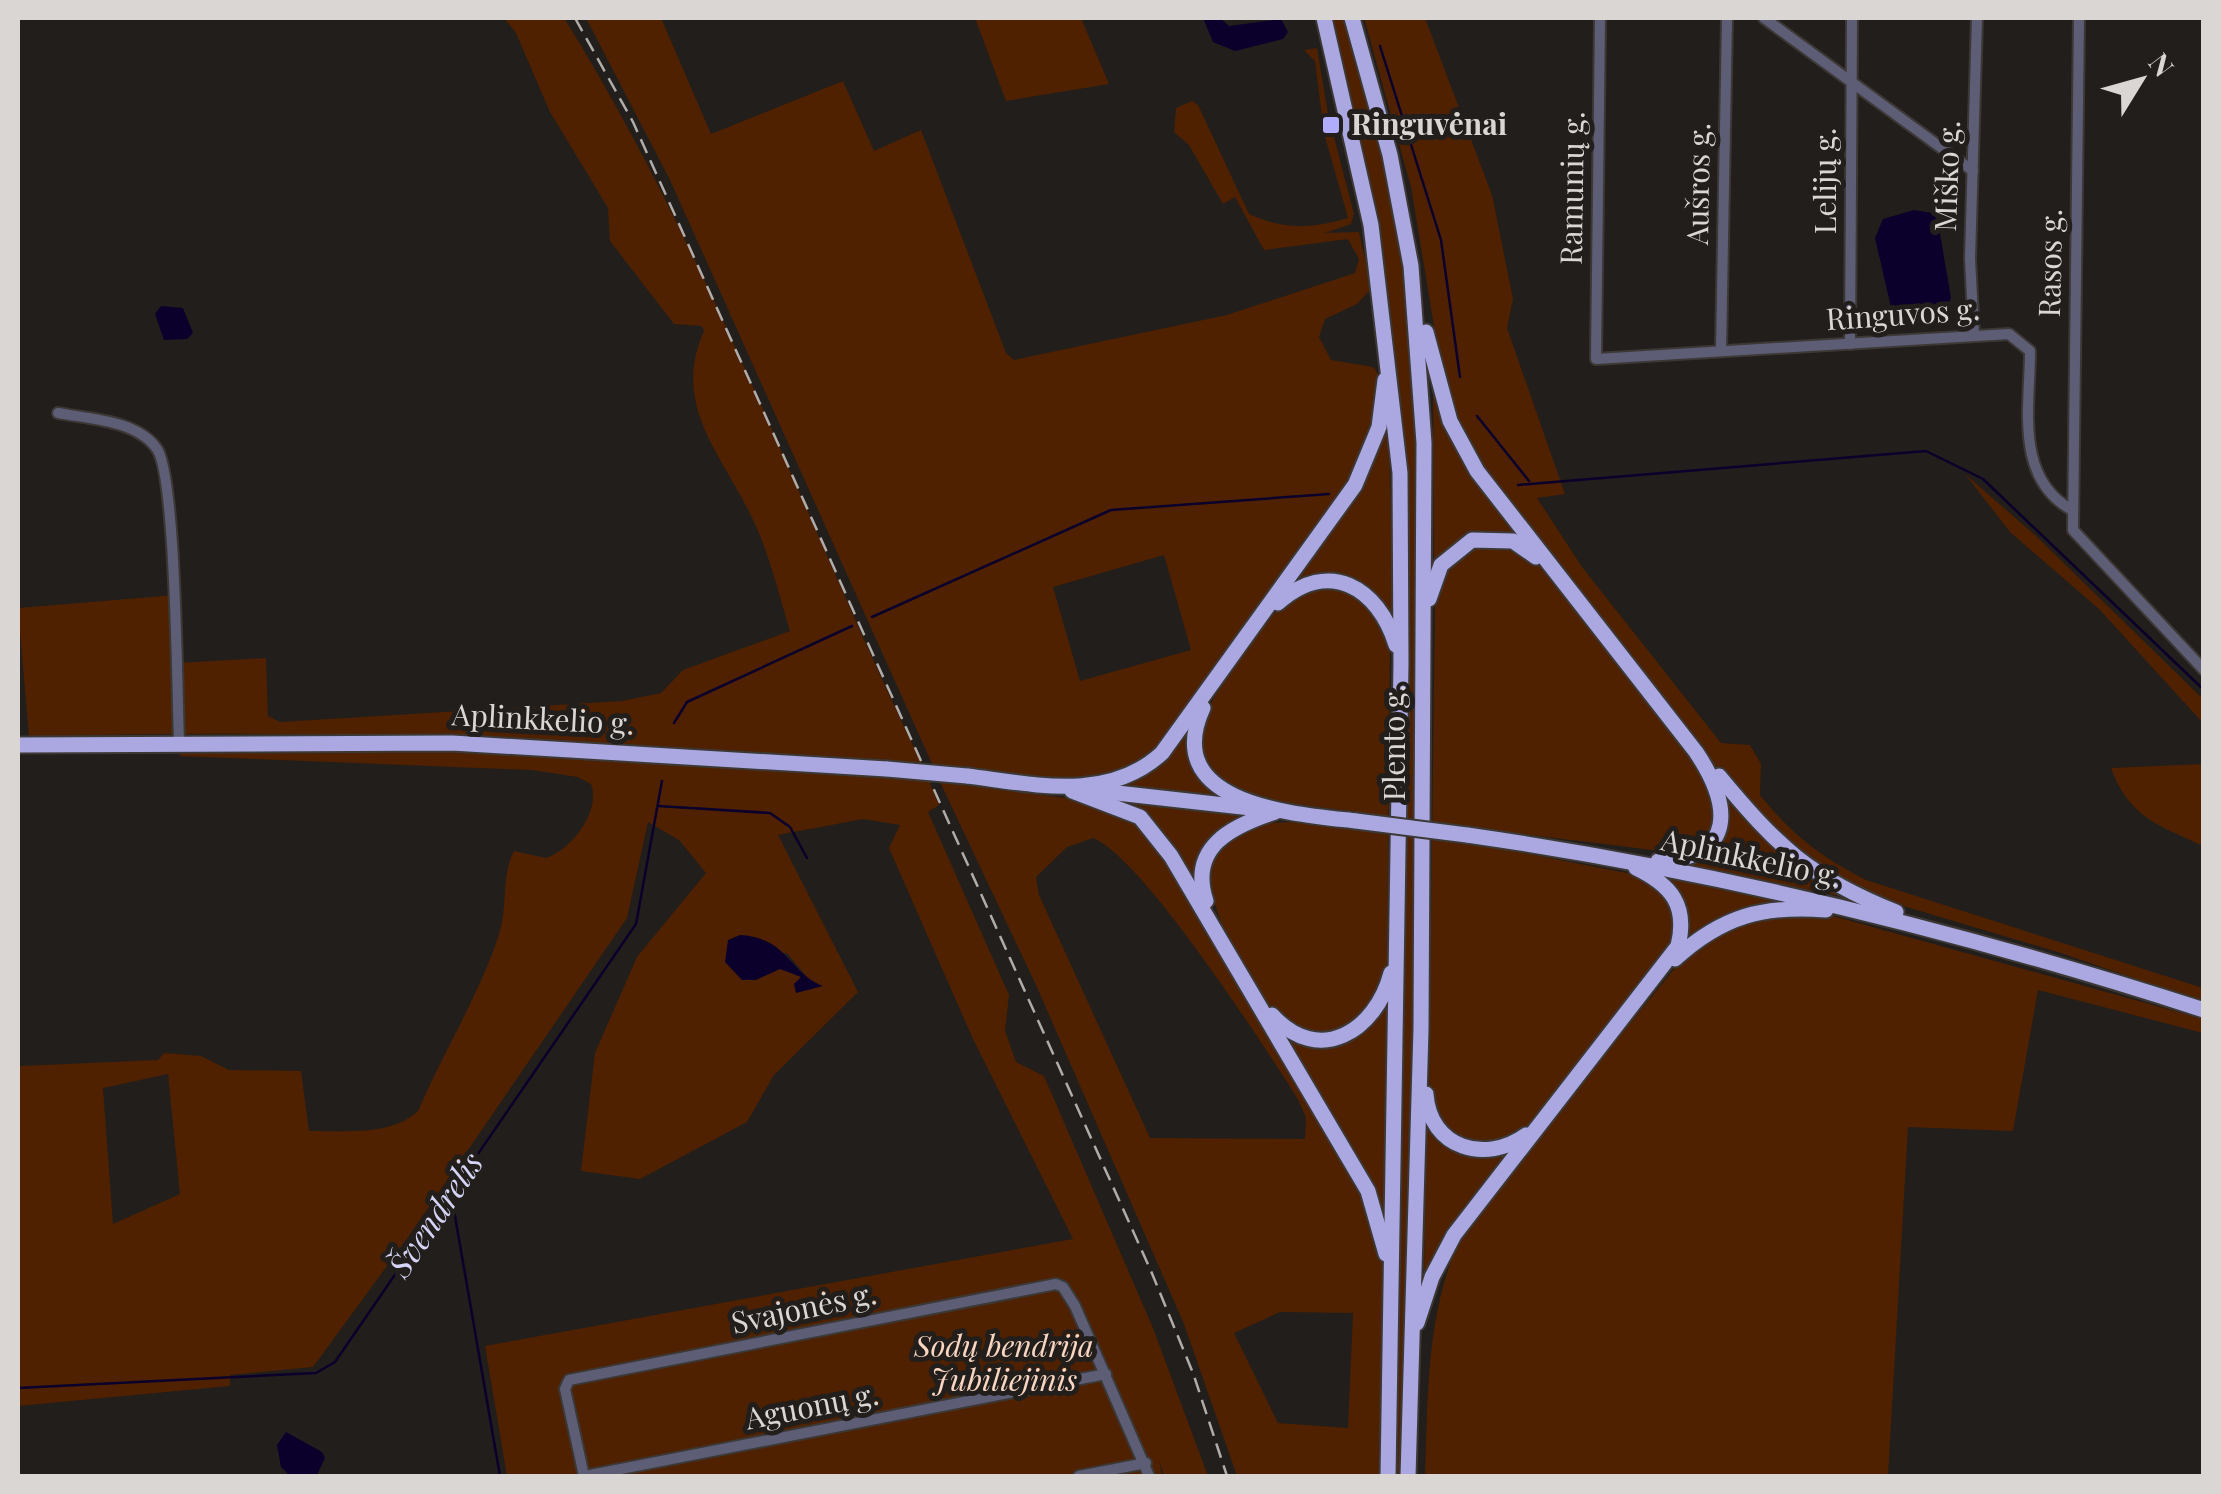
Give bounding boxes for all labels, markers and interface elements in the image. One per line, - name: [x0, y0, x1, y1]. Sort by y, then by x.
- north arrow: [2091, 30, 2191, 130]
- text: N: [2141, 45, 2183, 83]
- place label: Ringuvėnai: [1351, 103, 1507, 143]
- street label: Ramunių g.: [1550, 111, 1592, 265]
- marker: Ringuvėnai: [1320, 114, 1342, 136]
- street label: Miško g.: [1924, 120, 1968, 232]
- street label: Aušros g.: [1676, 122, 1718, 246]
- street label: Lelijų g.: [1804, 128, 1844, 234]
- street label: Rasos g.: [2028, 208, 2070, 318]
- street label: Ringuvos g.: [1825, 288, 1981, 338]
- street label: Plento g.: [1373, 685, 1413, 801]
- street label: Aplinkkelio g.: [450, 693, 635, 743]
- street label: Aplinkkelio g.: [1657, 818, 1845, 896]
- water label: Švendrelis: [376, 1143, 491, 1285]
- street label: Svajonės g.: [727, 1272, 880, 1342]
- park label: Sodų bendrija Jubiliejinis: [913, 1325, 1094, 1399]
- street label: Aguonų g.: [741, 1373, 882, 1438]

